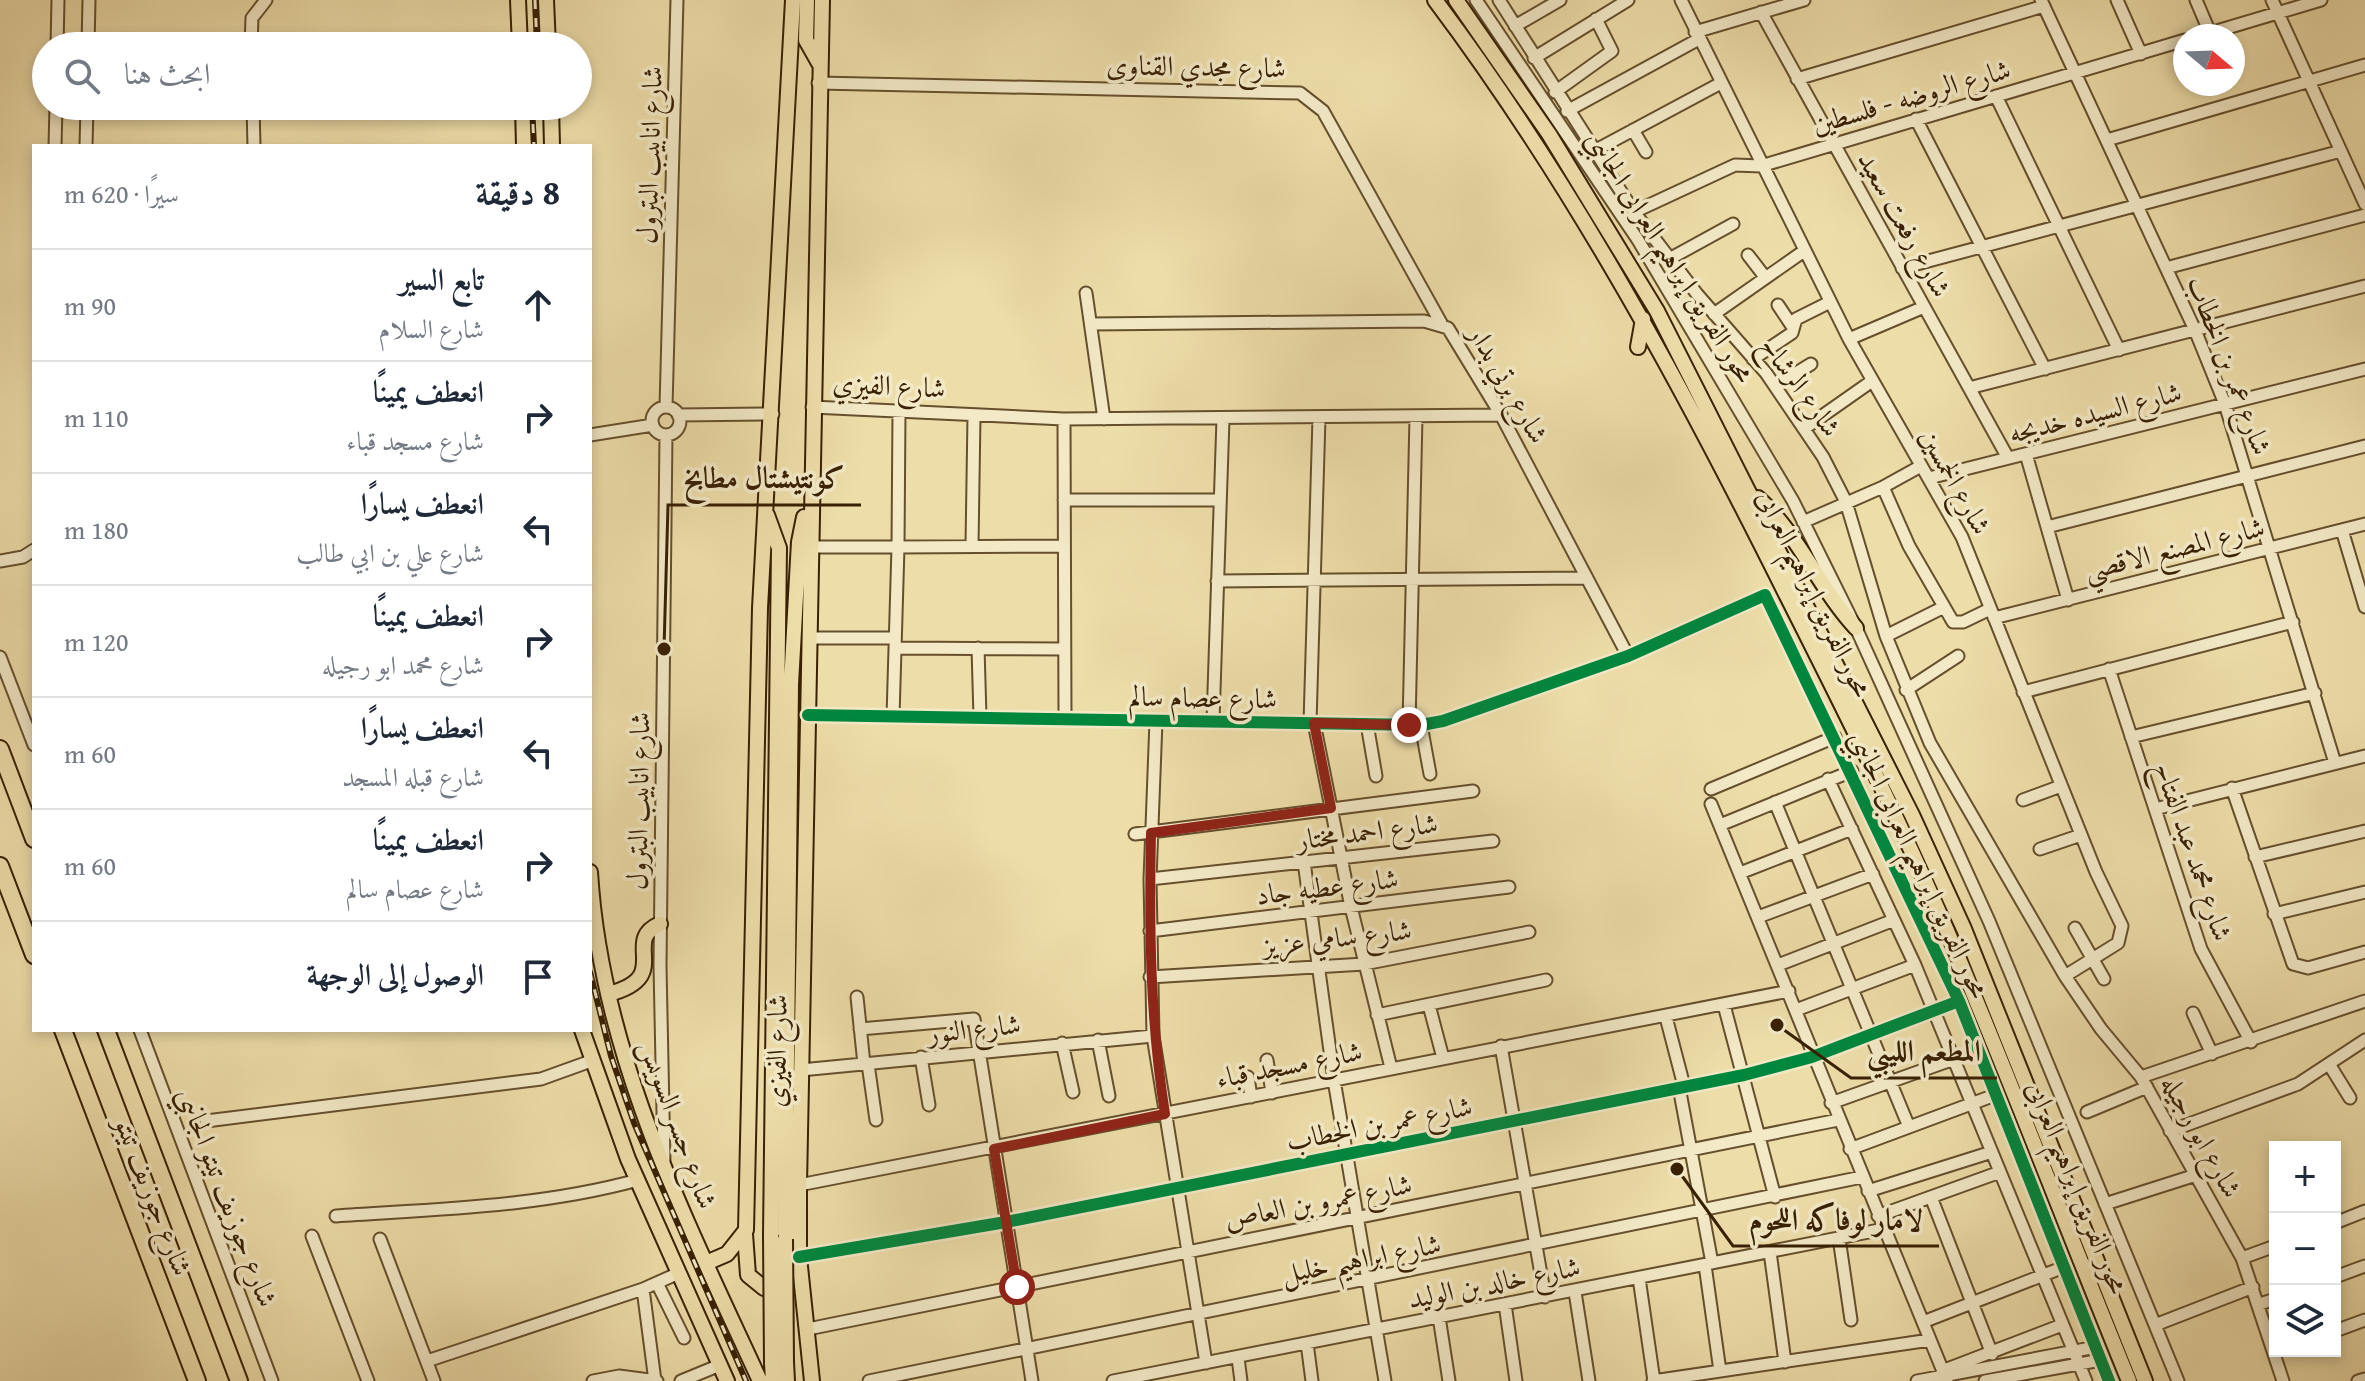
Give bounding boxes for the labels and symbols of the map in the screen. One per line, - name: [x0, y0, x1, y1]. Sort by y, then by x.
- north arrow: [2173, 24, 2245, 96]
- street label: شارع مجدي القناوى: [1106, 43, 1286, 92]
- street label: شارع الروضه - فلسطين: [1807, 48, 2016, 147]
- street label: شارع انابيب البترول: [625, 65, 676, 245]
- street label: محور الفريق إبراهيم العرابى الجانبي: [1570, 121, 1766, 394]
- street label: شارع رفعت سعيد: [1845, 143, 1963, 306]
- street label: شارع عمر بن الخطاب: [2174, 269, 2283, 462]
- street label: شارع برتي بدار: [1454, 314, 1560, 452]
- street label: شارع الرشاح: [1746, 327, 1852, 448]
- street label: شارع الفيزي: [831, 361, 947, 412]
- street label: شارع السيده خديجه: [2004, 370, 2187, 457]
- street label: شارع الخمسين: [1907, 420, 2003, 543]
- callout: كونتيشتال مطابخ: [668, 451, 861, 505]
- text: كونتيشتال مطابخ: [683, 455, 845, 504]
- street label: محور الفريق إبراهيم العرابى: [1740, 482, 1884, 707]
- street label: شارع المصنع الاقصي: [2079, 505, 2270, 597]
- street label: شارع عصام سالم: [1128, 675, 1277, 723]
- route end: [1391, 707, 1427, 743]
- street label: شارع انابيب البترول: [615, 712, 664, 890]
- street label: محور الفريق إبراهيم العرابى الجانبي: [1833, 723, 2001, 1008]
- street label: شارع محمد عبد الفتاح: [2139, 756, 2244, 948]
- street label: شارع احمد مختار: [1291, 802, 1440, 864]
- street label: شارع عطيه جاد: [1253, 856, 1401, 919]
- street label: شارع سامي عزيز: [1257, 908, 1414, 969]
- street label: شارع الفيزي: [754, 994, 801, 1108]
- street label: شارع النور: [922, 1002, 1023, 1057]
- callout: المطعم الليبي: [1851, 1024, 1997, 1078]
- text: المطعم الليبي: [1867, 1028, 1981, 1079]
- street label: شارع مسجد قباء: [1212, 1029, 1366, 1102]
- street label: شارع جسر السويس: [626, 1034, 729, 1216]
- street label: شارع ابو رجيله: [2148, 1067, 2253, 1207]
- street label: محور الفريق إبراهيم العرابى: [2010, 1074, 2140, 1303]
- street label: شارع جوزيف تيتو الجانبي: [163, 1081, 289, 1314]
- street label: شارع عمر بن الخطاب: [1282, 1084, 1476, 1165]
- street label: شارع جوزيف تيتو: [101, 1108, 204, 1283]
- street label: شارع عمرو بن العاص: [1221, 1162, 1416, 1243]
- callout: لامار لوفاكه اللحوم: [1733, 1192, 1939, 1246]
- text: لامار لوفاكه اللحوم: [1749, 1197, 1923, 1246]
- street label: شارع ابراهيم خليل: [1277, 1222, 1446, 1301]
- street label: شارع خالد بن الوليد: [1404, 1245, 1584, 1322]
- route start: [999, 1269, 1035, 1305]

